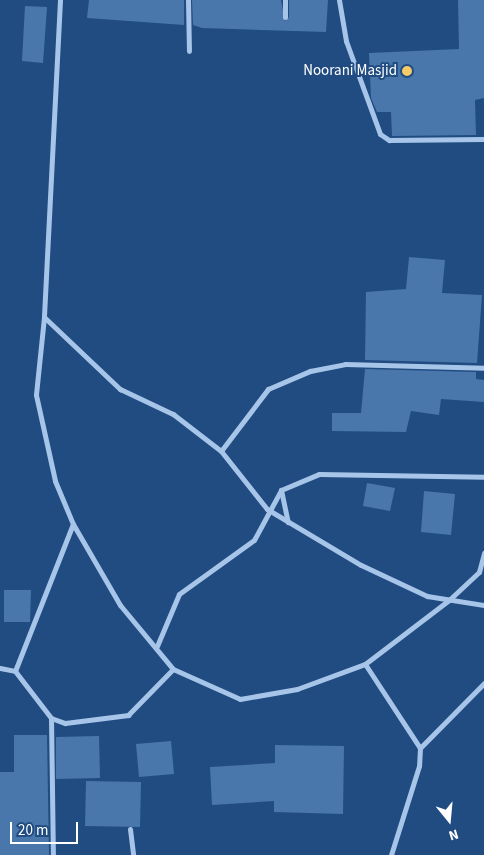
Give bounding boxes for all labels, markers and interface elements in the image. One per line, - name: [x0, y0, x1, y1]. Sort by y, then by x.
- place label: Noorani Masjid: [303, 62, 397, 80]
- marker: Noorani Masjid: [401, 65, 413, 77]
- north arrow: [424, 795, 474, 845]
- scale bar: [12, 812, 80, 844]
- text: 20 m: [18, 820, 48, 841]
- text: N: [446, 823, 461, 845]

